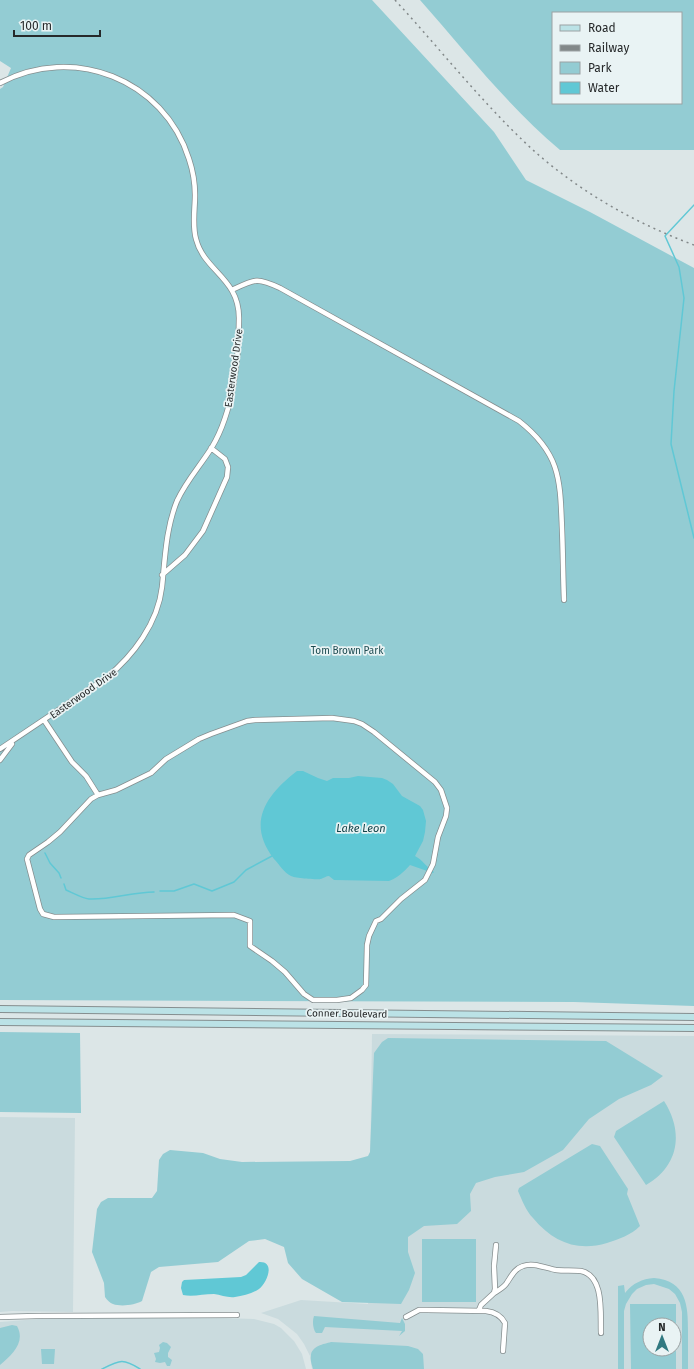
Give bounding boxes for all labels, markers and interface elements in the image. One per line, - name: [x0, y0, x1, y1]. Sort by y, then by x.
- scale bar: [14, 12, 100, 38]
- legend: [552, 12, 682, 104]
- text: 100 m: [20, 19, 52, 33]
- text: Road: [588, 21, 616, 35]
- text: Railway: [588, 41, 629, 55]
- text: Park: [588, 61, 612, 75]
- text: Water: [588, 81, 620, 95]
- street label: Easterwood Drive: [223, 328, 245, 408]
- park label: Tom Brown Park: [311, 645, 384, 657]
- street label: Easterwood Drive: [48, 666, 119, 721]
- water label: Lake Leon: [336, 822, 386, 835]
- street label: Conner Boulevard: [307, 1007, 387, 1021]
- north arrow: [642, 1317, 682, 1357]
- text: N: [658, 1321, 666, 1334]

